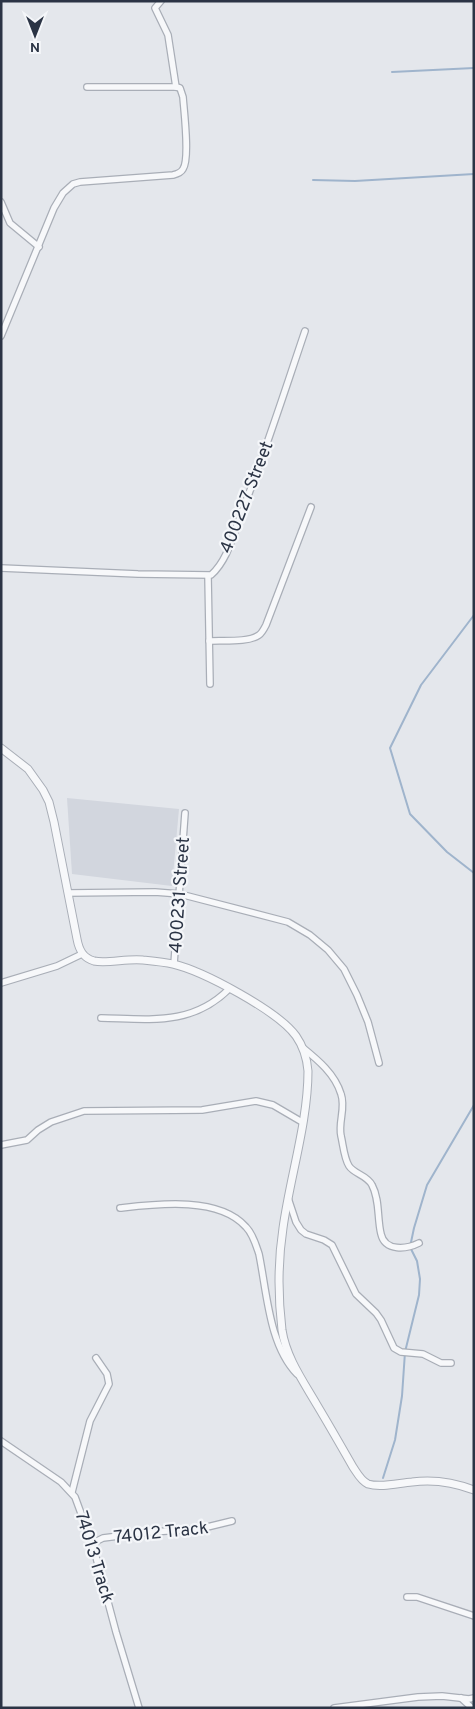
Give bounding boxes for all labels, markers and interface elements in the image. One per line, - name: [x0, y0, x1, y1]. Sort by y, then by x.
- north arrow: [10, 10, 60, 60]
- text: N: [30, 38, 40, 55]
- street label: 400227 Street: [215, 438, 279, 557]
- street label: 400231 Street: [165, 836, 196, 954]
- street label: 74013 Track: [69, 1509, 118, 1606]
- street label: 74012 Track: [112, 1517, 210, 1550]

